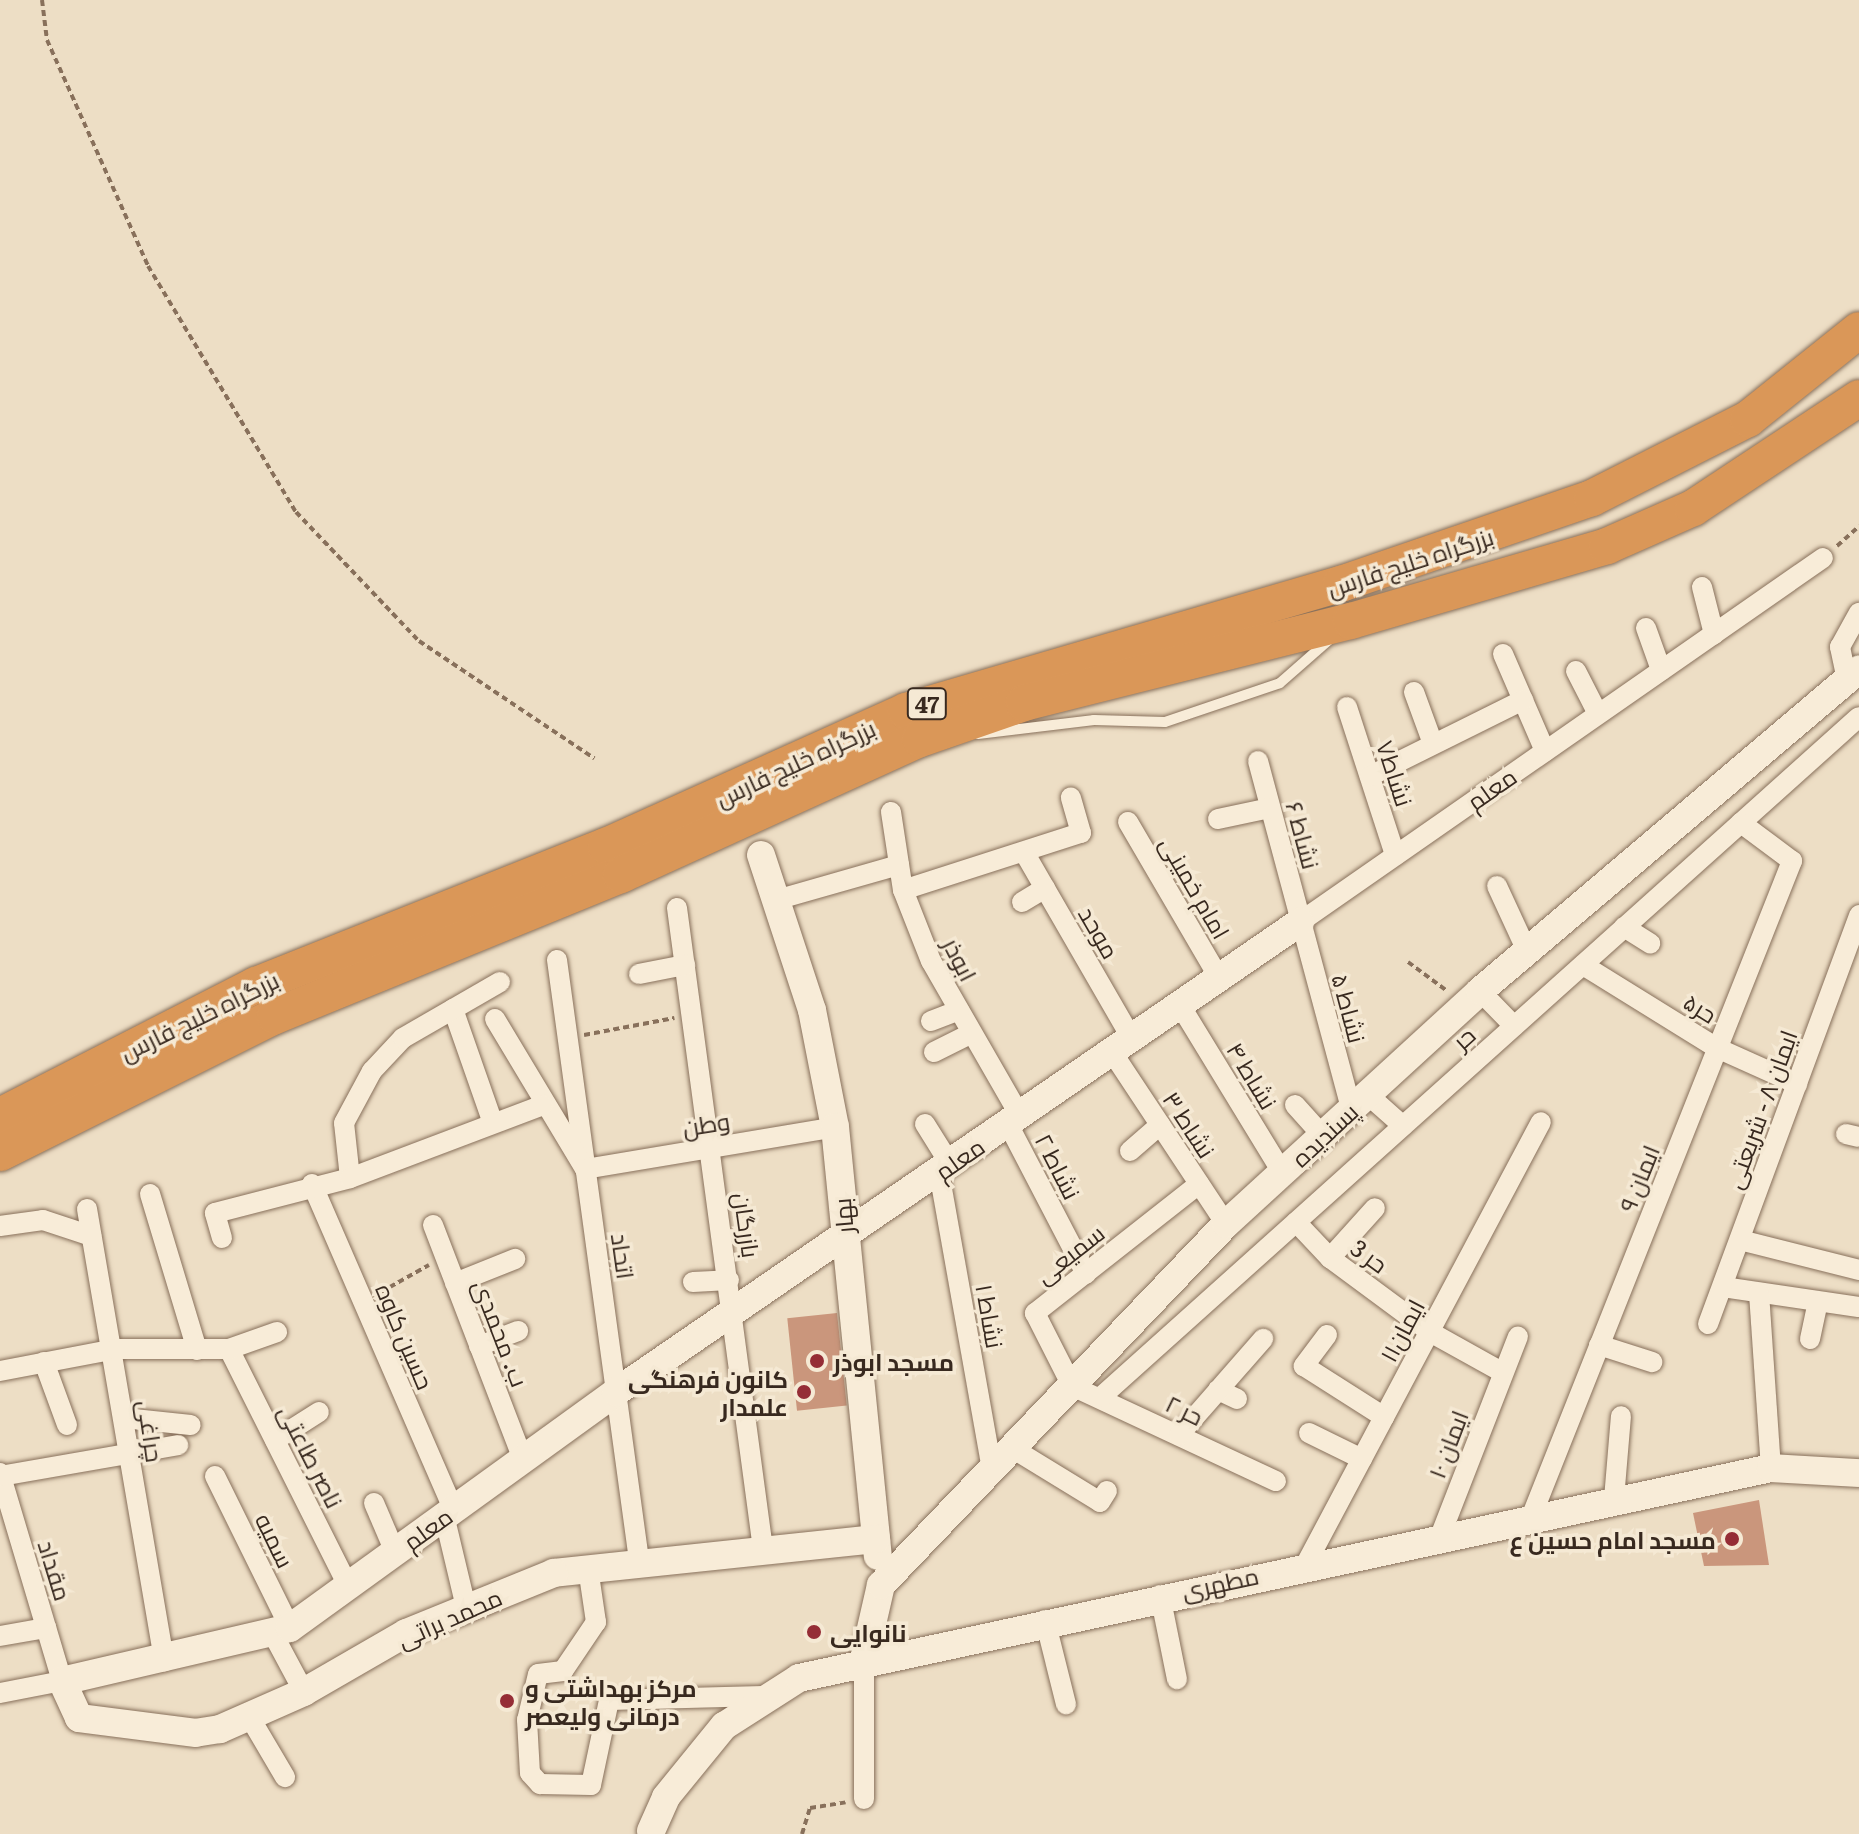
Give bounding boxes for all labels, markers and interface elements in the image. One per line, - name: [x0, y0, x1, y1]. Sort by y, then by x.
- street label: بزرگراه خلیج فارس: [1323, 521, 1497, 601]
- road number: 47: [905, 686, 949, 722]
- street label: بزرگراه خلیج فارس: [710, 712, 880, 812]
- street label: نشاط۷: [1372, 736, 1420, 810]
- street label: معلم: [1461, 761, 1521, 815]
- street label: نشاط ۶: [1281, 798, 1327, 872]
- street label: امام خمینی: [1155, 831, 1237, 943]
- street label: موحد: [1074, 901, 1126, 963]
- street label: ابوذر: [938, 933, 984, 985]
- street label: بزرگراه خلیج فارس: [115, 964, 283, 1066]
- street label: نشاط ۵: [1327, 970, 1373, 1046]
- street label: حر۵: [1679, 986, 1723, 1028]
- street label: حر: [1446, 1019, 1480, 1055]
- street label: ایمان ۸ - شریعتی: [1718, 1026, 1802, 1192]
- street label: نشاط ۴: [1222, 1036, 1284, 1114]
- street label: نشاط ۳: [1158, 1085, 1222, 1163]
- street label: پسندیده: [1285, 1096, 1363, 1172]
- street label: وطن: [680, 1105, 732, 1141]
- street label: نشاط ۲: [1030, 1128, 1088, 1204]
- street label: معلم: [929, 1131, 989, 1185]
- street label: ایمان ۹: [1612, 1140, 1664, 1216]
- street label: بازرگان: [729, 1191, 767, 1259]
- street label: بهار: [826, 1197, 858, 1235]
- street label: سمیعی: [1029, 1217, 1109, 1289]
- street label: اتحاد: [607, 1231, 641, 1281]
- street label: حر 3: [1346, 1232, 1394, 1278]
- street label: ب. محمدی: [468, 1275, 536, 1391]
- street label: حسین کاوه: [371, 1279, 441, 1393]
- street label: نشاط ۱: [971, 1282, 1011, 1350]
- street label: ایمان۱۱: [1373, 1294, 1429, 1366]
- place label: مسجد ابوذر: [833, 1347, 954, 1375]
- marker: مسجد ابوذر: [808, 1352, 826, 1370]
- place label: کانون فرهنگی علمدار: [628, 1364, 788, 1420]
- marker: کانون فرهنگی علمدار: [795, 1383, 813, 1401]
- street label: حر ۲: [1162, 1388, 1208, 1430]
- street label: چراغی: [133, 1398, 171, 1464]
- street label: ناصر طاعتی: [274, 1400, 350, 1512]
- street label: ایمان ۱۰: [1421, 1406, 1473, 1482]
- street label: معلم: [397, 1501, 457, 1555]
- street label: سمیه: [251, 1508, 301, 1572]
- place label: مسجد امام حسین ع: [1510, 1525, 1716, 1553]
- marker: مسجد امام حسین ع: [1723, 1530, 1741, 1548]
- street label: مقداد: [33, 1536, 79, 1604]
- street label: مطهری: [1179, 1560, 1261, 1604]
- street label: محمد براتی: [392, 1581, 506, 1653]
- place label: نانوایی: [830, 1618, 907, 1646]
- marker: نانوایی: [805, 1623, 823, 1641]
- place label: مرکز بهداشتی و درمانی ولیعصر: [525, 1673, 697, 1729]
- marker: مرکز بهداشتی و درمانی ولیعصر: [496, 1690, 518, 1712]

